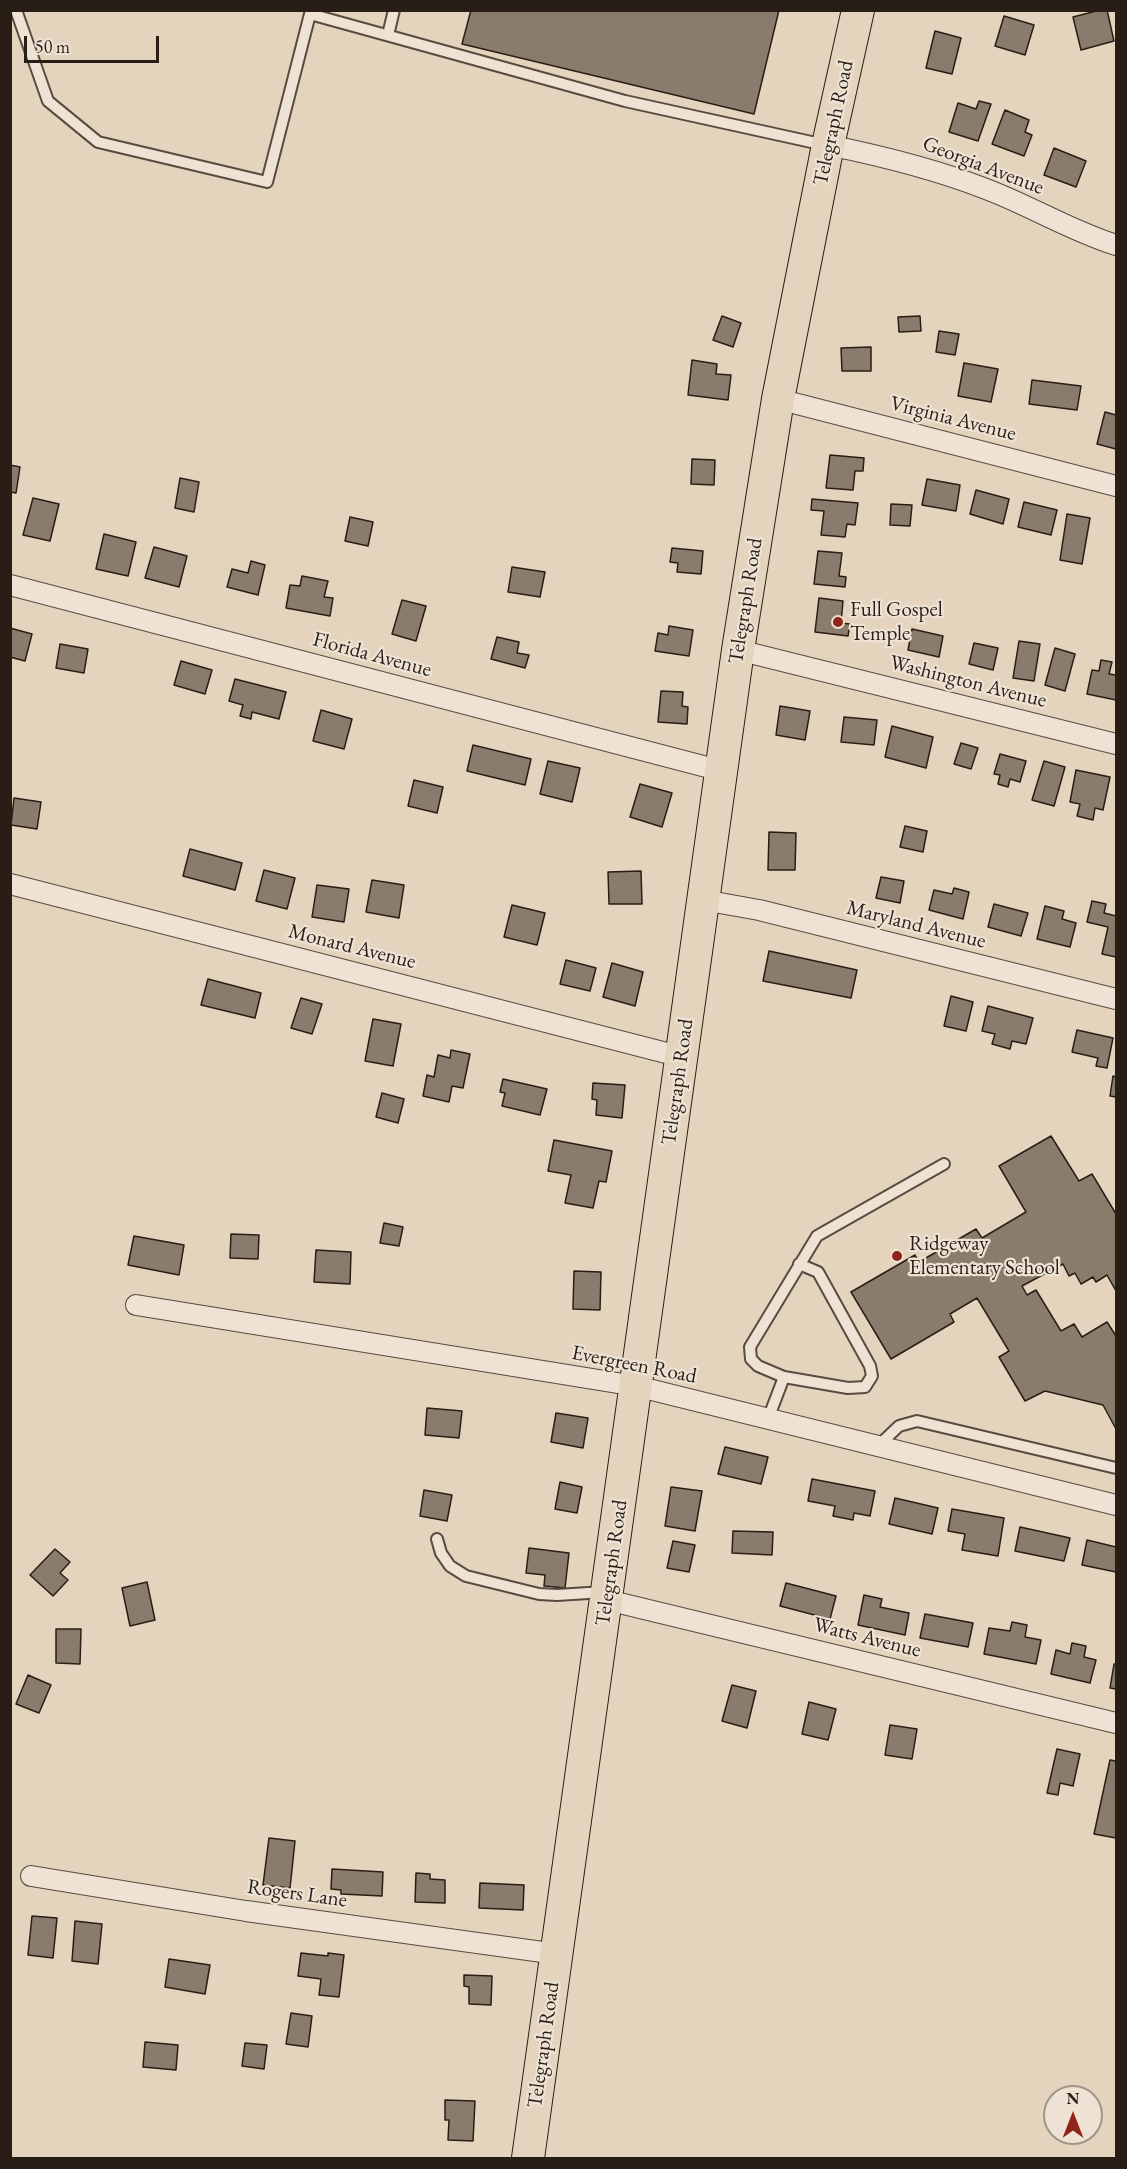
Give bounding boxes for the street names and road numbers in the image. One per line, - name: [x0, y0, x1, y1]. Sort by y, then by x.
- street label: Telegraph Road: [808, 58, 860, 188]
- street label: Georgia Avenue: [919, 131, 1047, 201]
- street label: Virginia Avenue: [887, 391, 1019, 447]
- street label: Telegraph Road: [724, 536, 768, 666]
- street label: Florida Avenue: [310, 627, 434, 683]
- street label: Washington Avenue: [887, 650, 1049, 714]
- street label: Maryland Avenue: [844, 896, 988, 954]
- street label: Monard Avenue: [286, 919, 418, 975]
- street label: Telegraph Road: [657, 1017, 699, 1147]
- street label: Evergreen Road: [569, 1341, 699, 1389]
- street label: Telegraph Road: [591, 1498, 633, 1628]
- street label: Watts Avenue: [811, 1612, 923, 1664]
- street label: Rogers Lane: [245, 1875, 349, 1913]
- street label: Telegraph Road: [523, 1980, 565, 2110]

